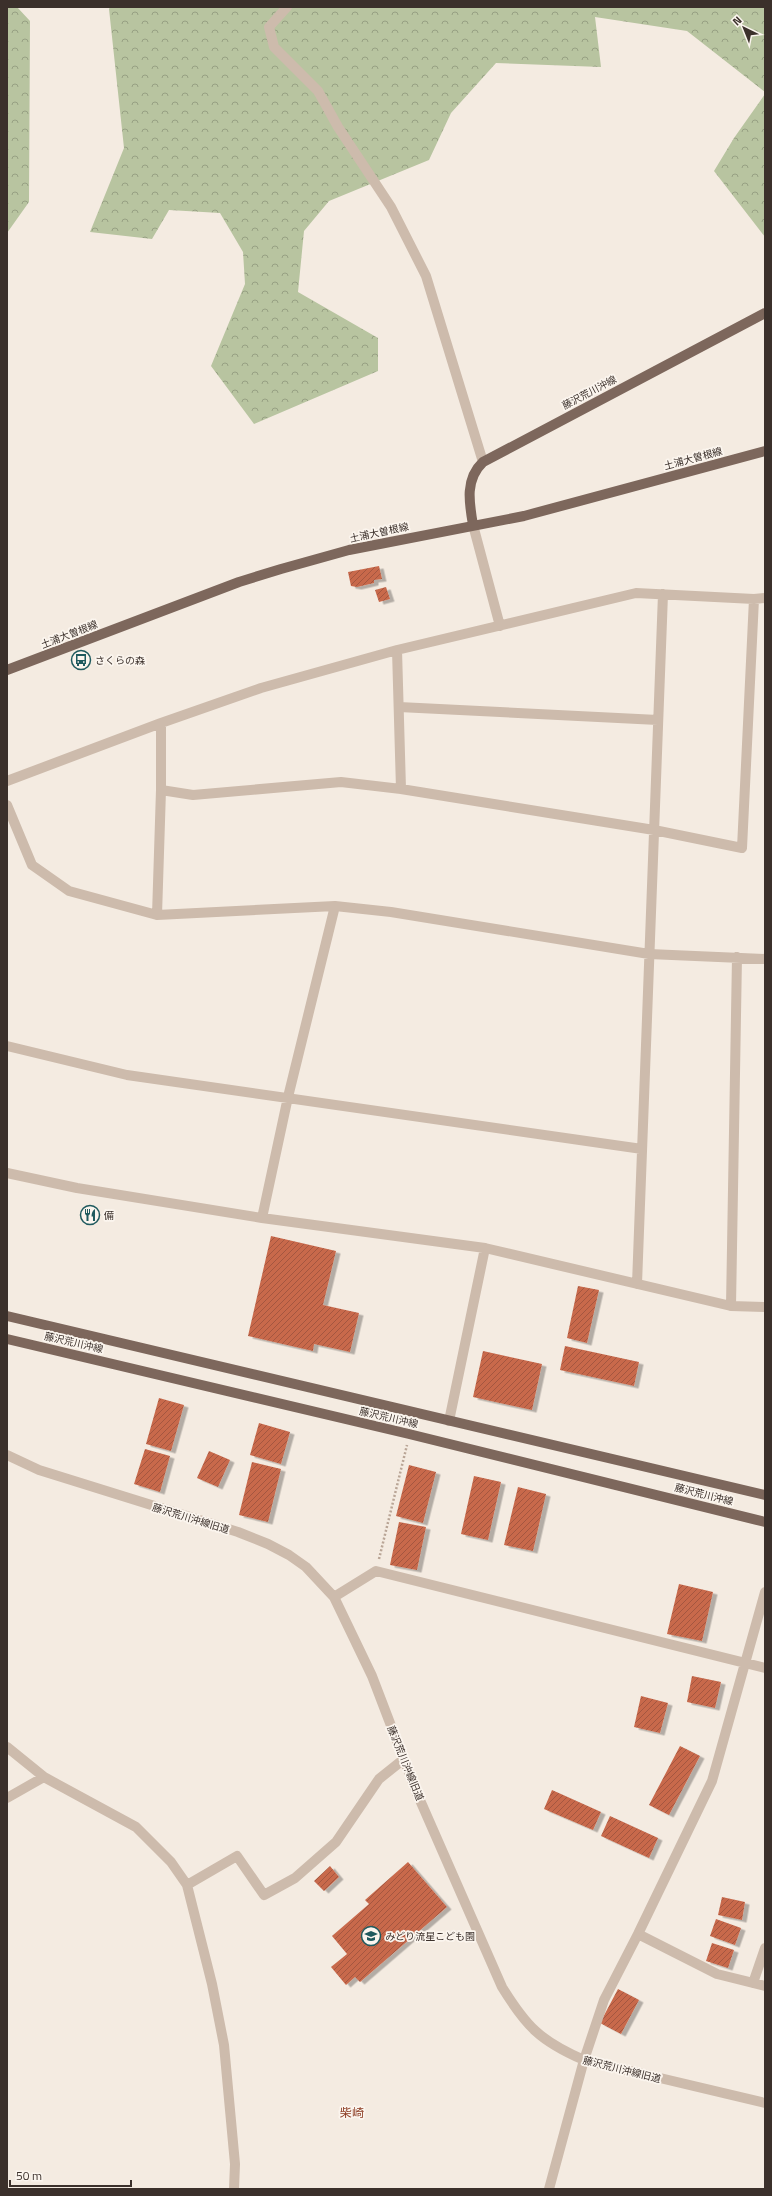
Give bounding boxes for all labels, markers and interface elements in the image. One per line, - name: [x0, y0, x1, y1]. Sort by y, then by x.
- north arrow: [724, 8, 764, 48]
- text: N: [729, 12, 745, 29]
- street label: 藤沢荒川沖線: [559, 372, 619, 413]
- street label: 土浦大曽根線: [662, 443, 724, 473]
- street label: 土浦大曽根線: [348, 519, 410, 546]
- street label: 土浦大曽根線: [38, 617, 100, 652]
- bus stop icon: さくらの森: [70, 649, 92, 671]
- place label: さくらの森: [95, 653, 145, 668]
- restaurant icon: 備: [79, 1204, 101, 1226]
- place label: 備: [103, 1208, 114, 1223]
- street label: 藤沢荒川沖線: [43, 1328, 105, 1357]
- street label: 藤沢荒川沖線: [358, 1403, 420, 1432]
- street label: 藤沢荒川沖線: [673, 1480, 735, 1509]
- street label: 藤沢荒川沖線旧道: [150, 1500, 231, 1537]
- street label: 藤沢荒川沖線旧道: [384, 1723, 427, 1803]
- school or university icon: みどり流星こども園: [360, 1925, 382, 1947]
- place label: みどり流星こども園: [385, 1929, 475, 1944]
- street label: 藤沢荒川沖線旧道: [581, 2053, 663, 2086]
- district label: 柴崎: [340, 2103, 364, 2122]
- scale bar: [10, 2162, 131, 2188]
- text: 50 m: [16, 2166, 42, 2185]

